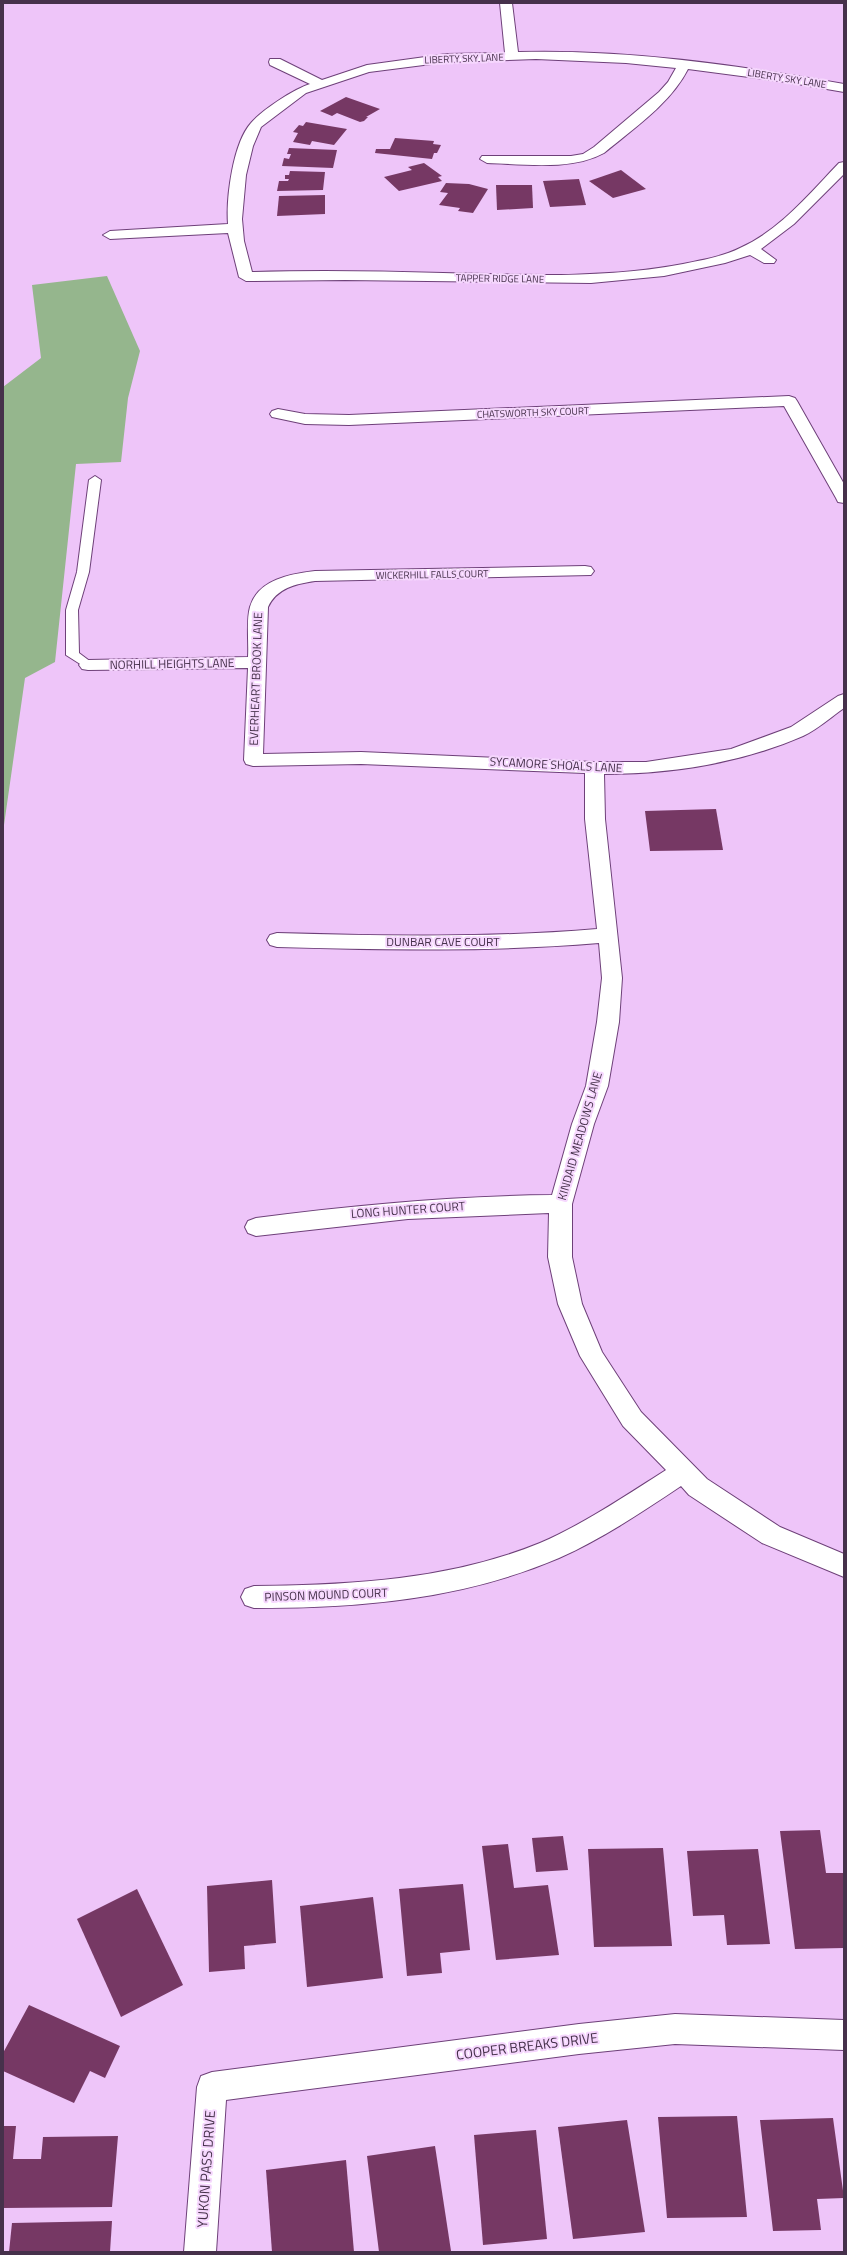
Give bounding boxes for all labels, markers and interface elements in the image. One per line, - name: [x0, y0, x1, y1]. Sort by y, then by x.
- street label: LIBERTY SKY LANE: [424, 50, 505, 67]
- street label: LIBERTY SKY LANE: [746, 65, 828, 92]
- street label: TAPPER RIDGE LANE: [456, 270, 545, 287]
- street label: CHATSWORTH SKY COURT: [477, 403, 590, 422]
- street label: WICKERHILL FALLS COURT: [375, 566, 489, 583]
- street label: EVERHEART BROOK LANE: [244, 612, 267, 746]
- street label: NORHILL HEIGHTS LANE: [109, 653, 235, 674]
- street label: SYCAMORE SHOALS LANE: [489, 752, 623, 777]
- street label: DUNBAR CAVE COURT: [386, 932, 500, 951]
- street label: KINDAID MEADOWS LANE: [552, 1069, 607, 1202]
- street label: LONG HUNTER COURT: [350, 1196, 466, 1223]
- street label: PINSON MOUND COURT: [264, 1583, 389, 1606]
- street label: COOPER BREAKS DRIVE: [455, 2026, 599, 2065]
- street label: YUKON PASS DRIVE: [191, 2109, 220, 2228]

